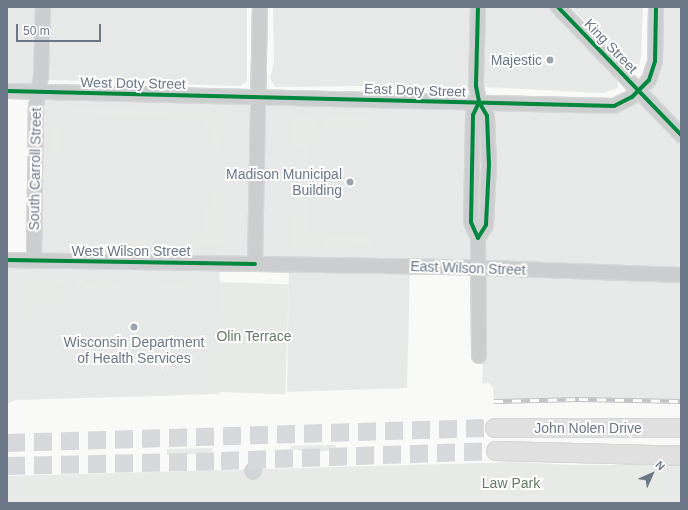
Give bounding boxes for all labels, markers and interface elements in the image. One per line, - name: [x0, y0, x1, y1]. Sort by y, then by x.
- street label: King Street: [581, 15, 641, 77]
- scale bar: [18, 16, 103, 42]
- text: 50 m: [23, 24, 50, 38]
- place label: Majestic: [491, 52, 542, 68]
- marker: Majestic: [545, 55, 555, 65]
- street label: West Doty Street: [80, 74, 186, 92]
- street label: East Doty Street: [364, 80, 466, 100]
- street label: South Carroll Street: [26, 107, 44, 231]
- place label: Madison Municipal Building: [226, 166, 342, 198]
- marker: Madison Municipal Building: [345, 177, 355, 187]
- street label: West Wilson Street: [72, 243, 190, 259]
- street label: East Wilson Street: [410, 258, 526, 278]
- marker: Wisconsin Department of Health Services: [129, 322, 139, 332]
- park label: Olin Terrace: [216, 328, 292, 344]
- place label: Wisconsin Department of Health Services: [64, 334, 204, 366]
- street label: John Nolen Drive: [534, 420, 642, 436]
- north arrow: [632, 454, 672, 494]
- text: N: [653, 458, 668, 473]
- park label: Law Park: [482, 475, 540, 491]

